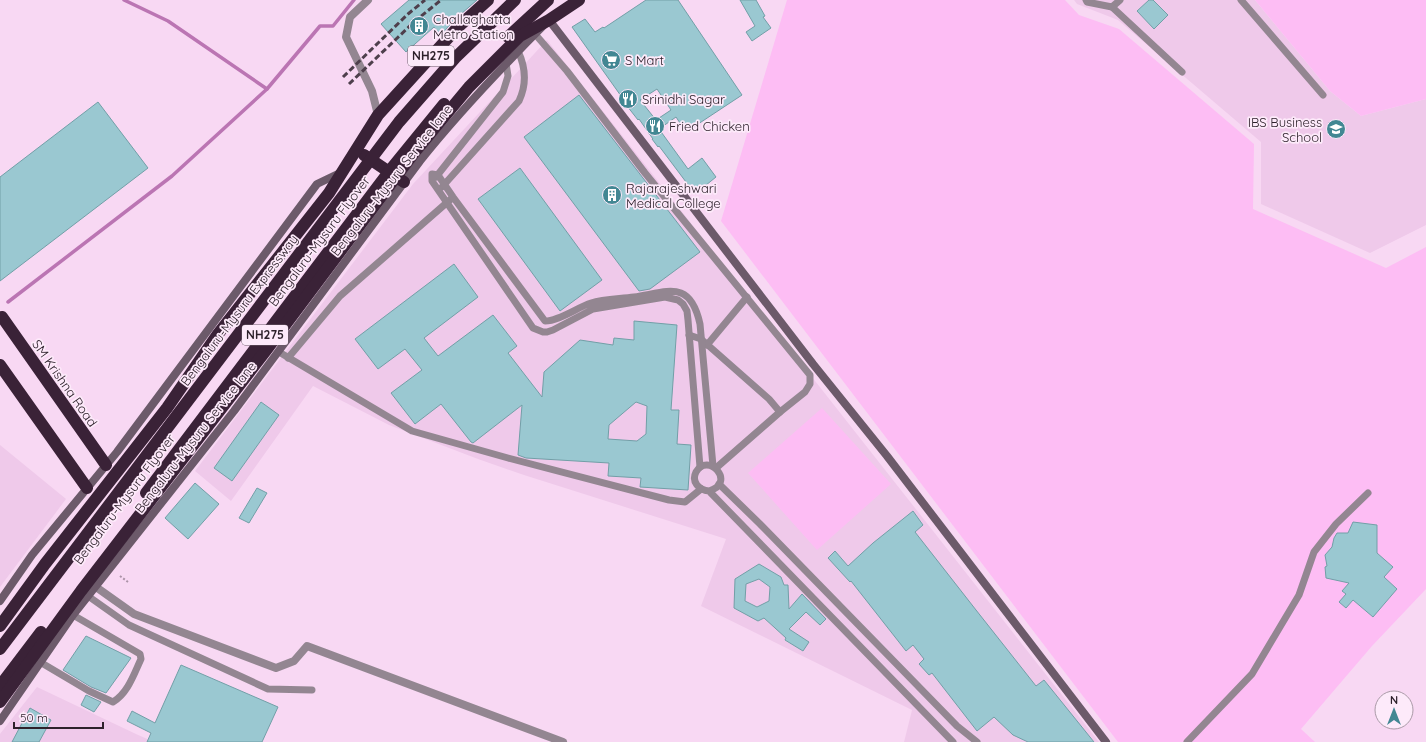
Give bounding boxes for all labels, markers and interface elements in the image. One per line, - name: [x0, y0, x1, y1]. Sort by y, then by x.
- place label: Challaghatta Metro Station: [433, 11, 514, 42]
- building icon: Challaghatta Metro Station: [408, 15, 430, 37]
- road number: NH275: [408, 46, 454, 66]
- supermarket icon: S Mart: [600, 49, 622, 71]
- place label: S Mart: [625, 52, 664, 68]
- restaurant icon: Srinidhi Sagar: [617, 88, 639, 110]
- place label: Srinidhi Sagar: [642, 91, 725, 107]
- street label: Bengaluru-Mysuru Service lane: [327, 101, 455, 259]
- place label: IBS Business School: [1248, 114, 1322, 145]
- restaurant icon: Fried Chicken: [644, 115, 666, 137]
- place label: Fried Chicken: [669, 118, 750, 134]
- school or university icon: IBS Business School: [1325, 118, 1347, 140]
- street label: Bengaluru-Mysuru Flyover: [265, 173, 373, 309]
- place label: Rajarajeshwari Medical College: [626, 180, 721, 211]
- building icon: Rajarajeshwari Medical College: [601, 184, 623, 206]
- street label: Bengaluru-Mysuru Expressway: [177, 231, 301, 389]
- road number: NH275: [242, 325, 288, 345]
- street label: SM Krishna Road: [29, 336, 101, 430]
- street label: Bengaluru-Mysuru Service lane: [131, 358, 259, 516]
- street label: Bengaluru-Mysuru Flyover: [70, 431, 178, 567]
- north arrow: [1374, 690, 1414, 730]
- text: N: [1390, 693, 1398, 707]
- scale bar: [14, 704, 103, 730]
- text: 50 m: [20, 710, 48, 725]

